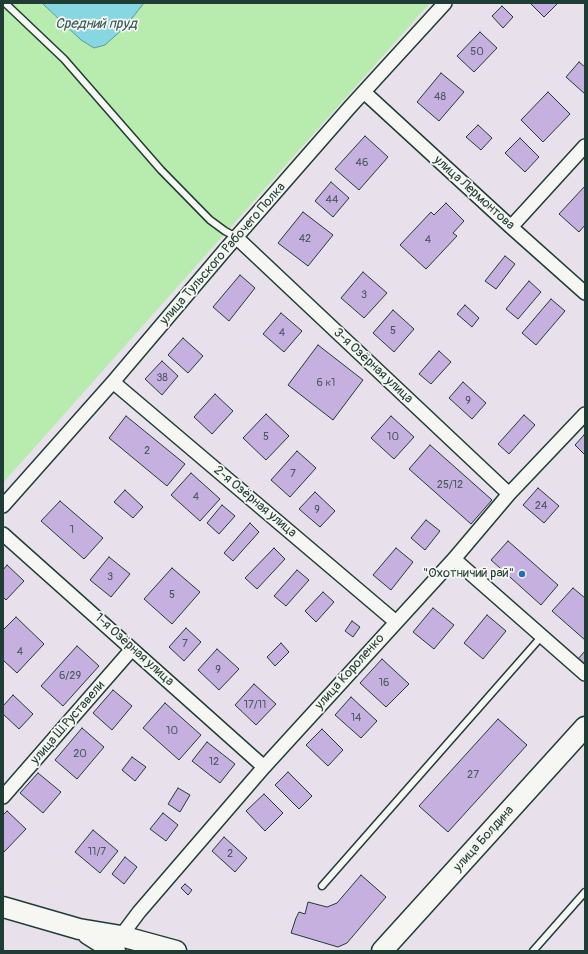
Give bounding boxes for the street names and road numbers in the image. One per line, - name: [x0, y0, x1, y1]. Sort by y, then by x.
- street label: улица Лермонтова: [430, 153, 518, 233]
- street label: улица Тульского Рабочего Полка: [157, 180, 289, 328]
- street label: 3-я Озёрная улица: [330, 325, 416, 407]
- street label: 2-я Озёрная улица: [210, 463, 300, 541]
- street label: 1-я Озёрная улица: [91, 610, 177, 690]
- street label: улица Короленко: [312, 631, 388, 713]
- street label: улица Ш.Руставели: [28, 678, 108, 768]
- street label: улица Болдина: [450, 803, 518, 875]

